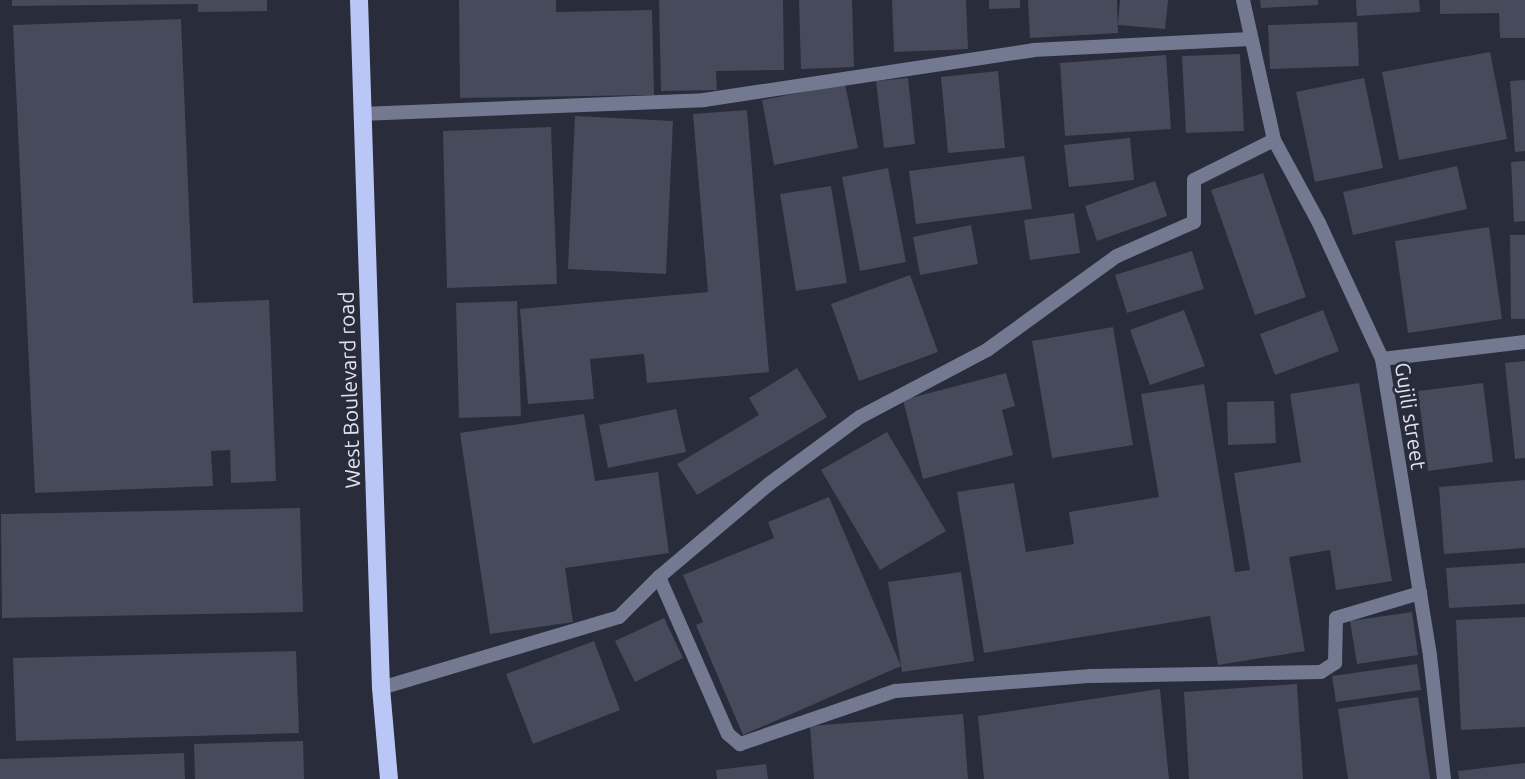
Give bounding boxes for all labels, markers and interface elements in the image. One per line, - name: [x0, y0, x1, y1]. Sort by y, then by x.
- street label: West Boulevard road: [333, 291, 365, 489]
- street label: Gujili street: [1390, 361, 1432, 471]

